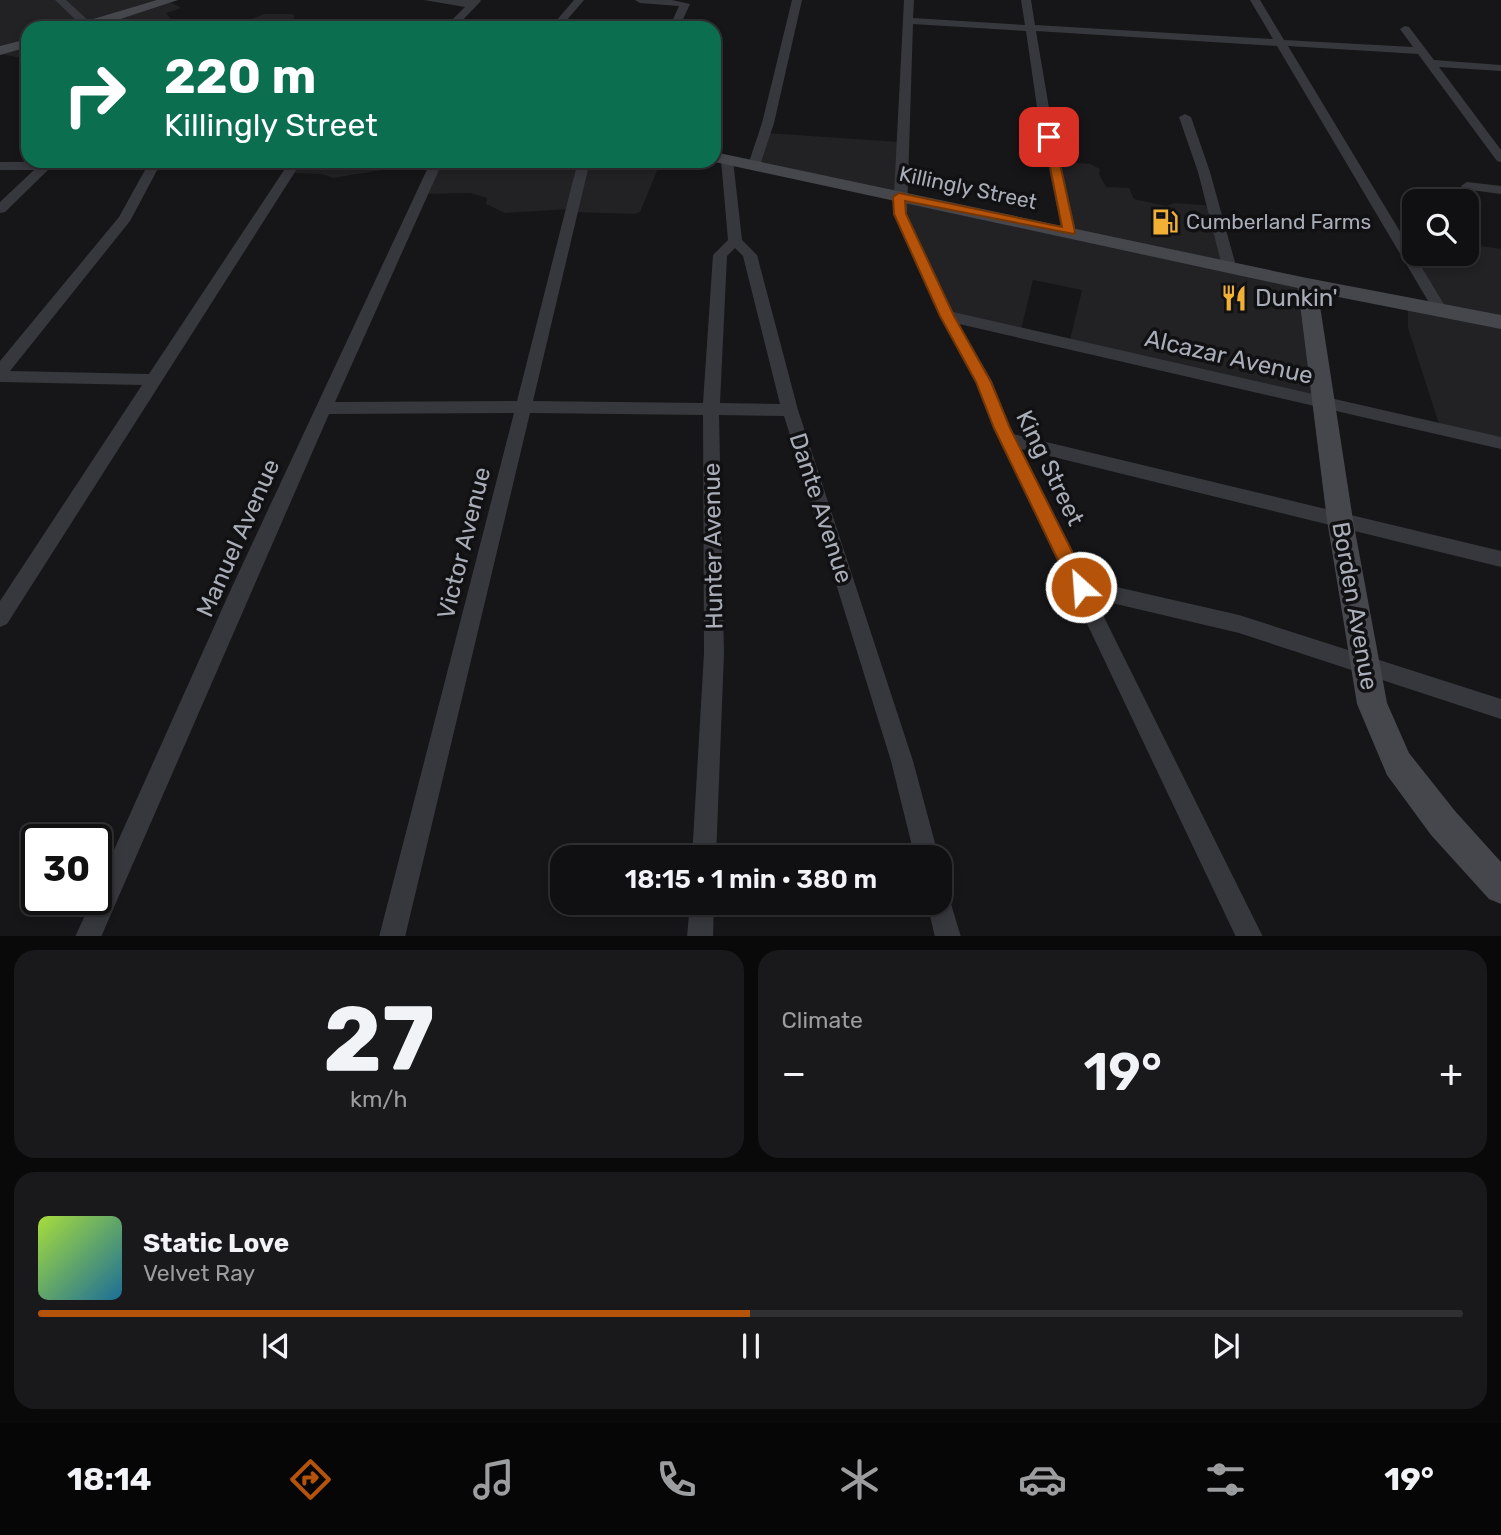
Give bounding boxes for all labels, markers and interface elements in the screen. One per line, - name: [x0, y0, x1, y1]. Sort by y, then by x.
- text: 220 m: [164, 47, 316, 105]
- icon: right: [49, 49, 140, 140]
- text: Killingly Street: [164, 106, 378, 144]
- pin: [1019, 107, 1079, 167]
- icon: arrive: [1030, 118, 1068, 156]
- street label: Killingly Street: [897, 161, 1039, 214]
- map controls: [1402, 189, 1479, 266]
- button: search: [1402, 189, 1479, 266]
- fuel station icon: Cumberland Farms: [1150, 207, 1180, 237]
- place label: Cumberland Farms: [1186, 209, 1371, 234]
- restaurant icon: Dunkin': [1219, 283, 1249, 313]
- place label: Dunkin': [1255, 284, 1338, 312]
- street label: Alcazar Avenue: [1142, 324, 1316, 390]
- street label: King Street: [1010, 406, 1090, 530]
- street label: Dante Avenue: [784, 429, 858, 587]
- street label: Manuel Avenue: [191, 455, 285, 621]
- street label: Hunter Avenue: [698, 462, 728, 630]
- street label: Victor Avenue: [432, 464, 496, 622]
- street label: Borden Avenue: [1326, 520, 1384, 692]
- position arrow: [1044, 550, 1118, 624]
- speed limit sign: 30: [21, 824, 112, 915]
- text: 18:15 · 1 min · 380 m: [625, 864, 877, 895]
- text: 27: [323, 985, 434, 1093]
- text: Climate: [782, 1006, 863, 1034]
- text: 19°: [1083, 1041, 1162, 1103]
- text: −: [782, 1050, 806, 1096]
- text: +: [1439, 1050, 1463, 1096]
- text: km/h: [350, 1085, 407, 1113]
- text: Static Love: [143, 1228, 289, 1259]
- text: Velvet Ray: [143, 1259, 255, 1287]
- icon: previous: [257, 1327, 295, 1365]
- icon: pause: [732, 1327, 770, 1365]
- icon: next: [1207, 1327, 1245, 1365]
- icon: directions: [286, 1455, 335, 1504]
- icon: music: [469, 1455, 518, 1504]
- icon: phone: [652, 1455, 701, 1504]
- icon: climate: [835, 1455, 884, 1504]
- icon: car: [1018, 1455, 1067, 1504]
- icon: filters: [1201, 1455, 1250, 1504]
- text: 18:14: [67, 1460, 152, 1498]
- text: 19°: [1384, 1460, 1434, 1498]

